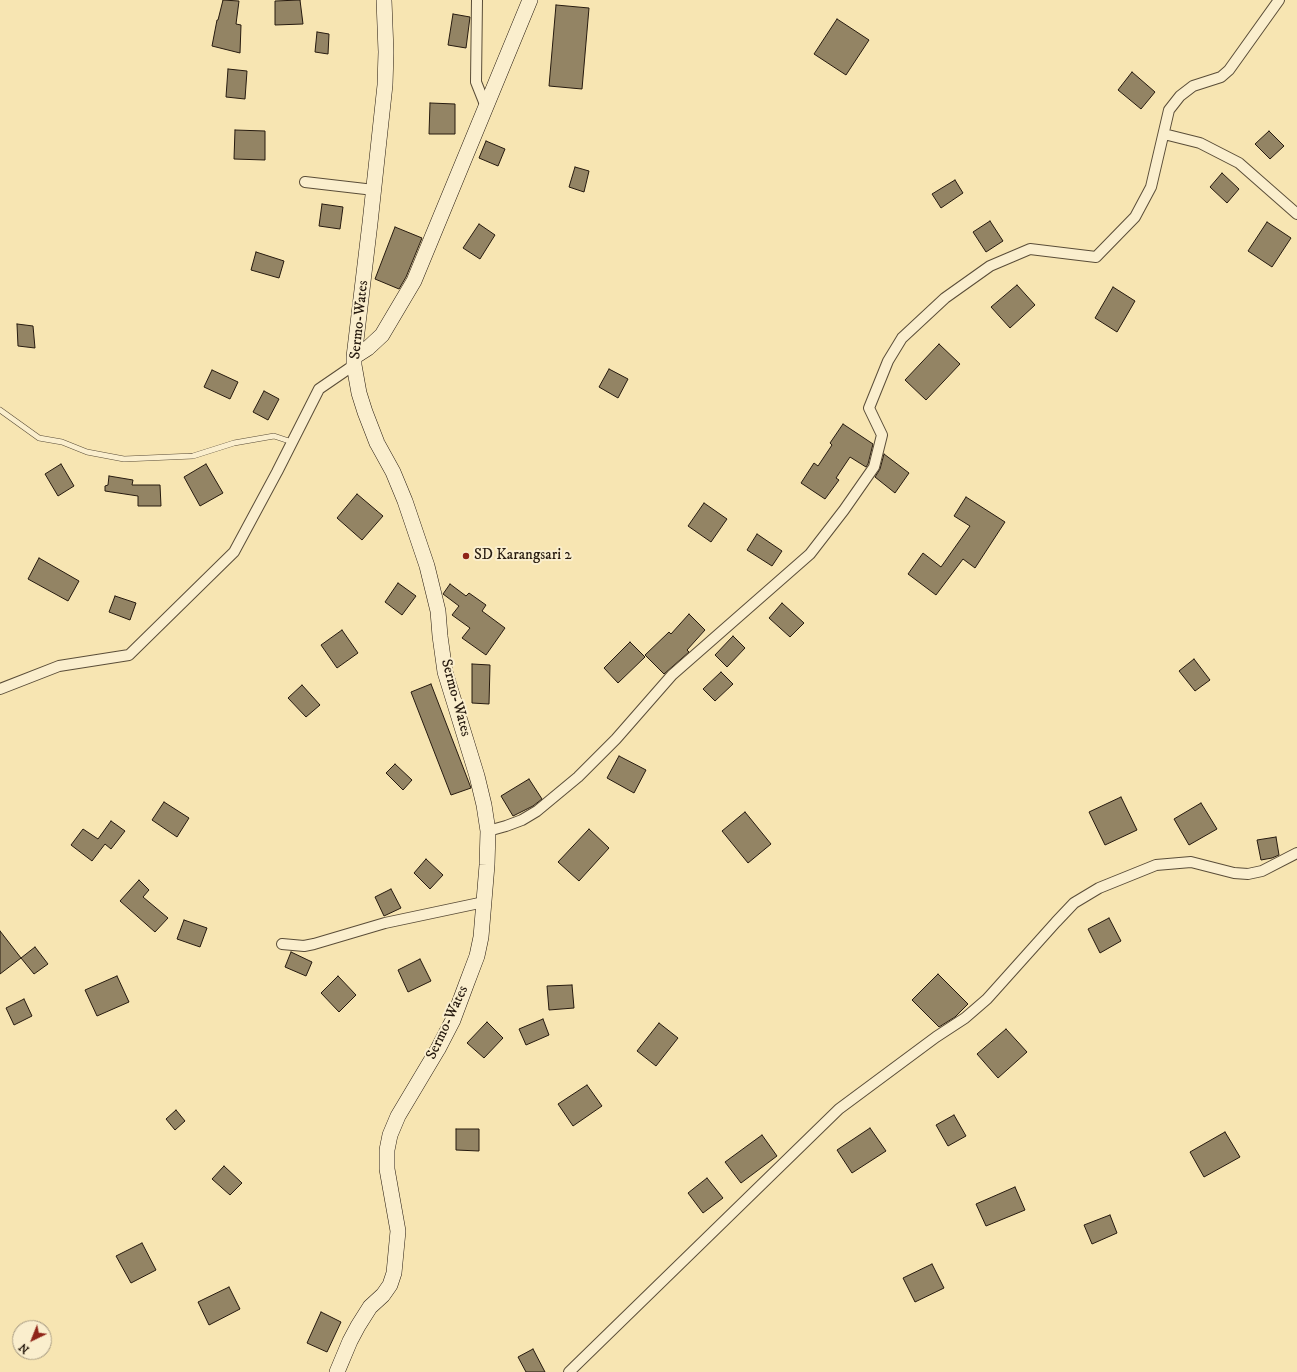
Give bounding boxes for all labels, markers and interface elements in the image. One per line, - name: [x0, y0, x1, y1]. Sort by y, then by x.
- street label: Sermo-Wates: [347, 280, 373, 360]
- place label: SD Karangsari 2: [474, 547, 572, 565]
- marker: SD Karangsari 2: [461, 551, 471, 561]
- street label: Sermo-Wates: [436, 657, 474, 739]
- street label: Sermo-Wates: [423, 983, 473, 1063]
- north arrow: [12, 1320, 52, 1360]
- text: N: [16, 1340, 33, 1356]

